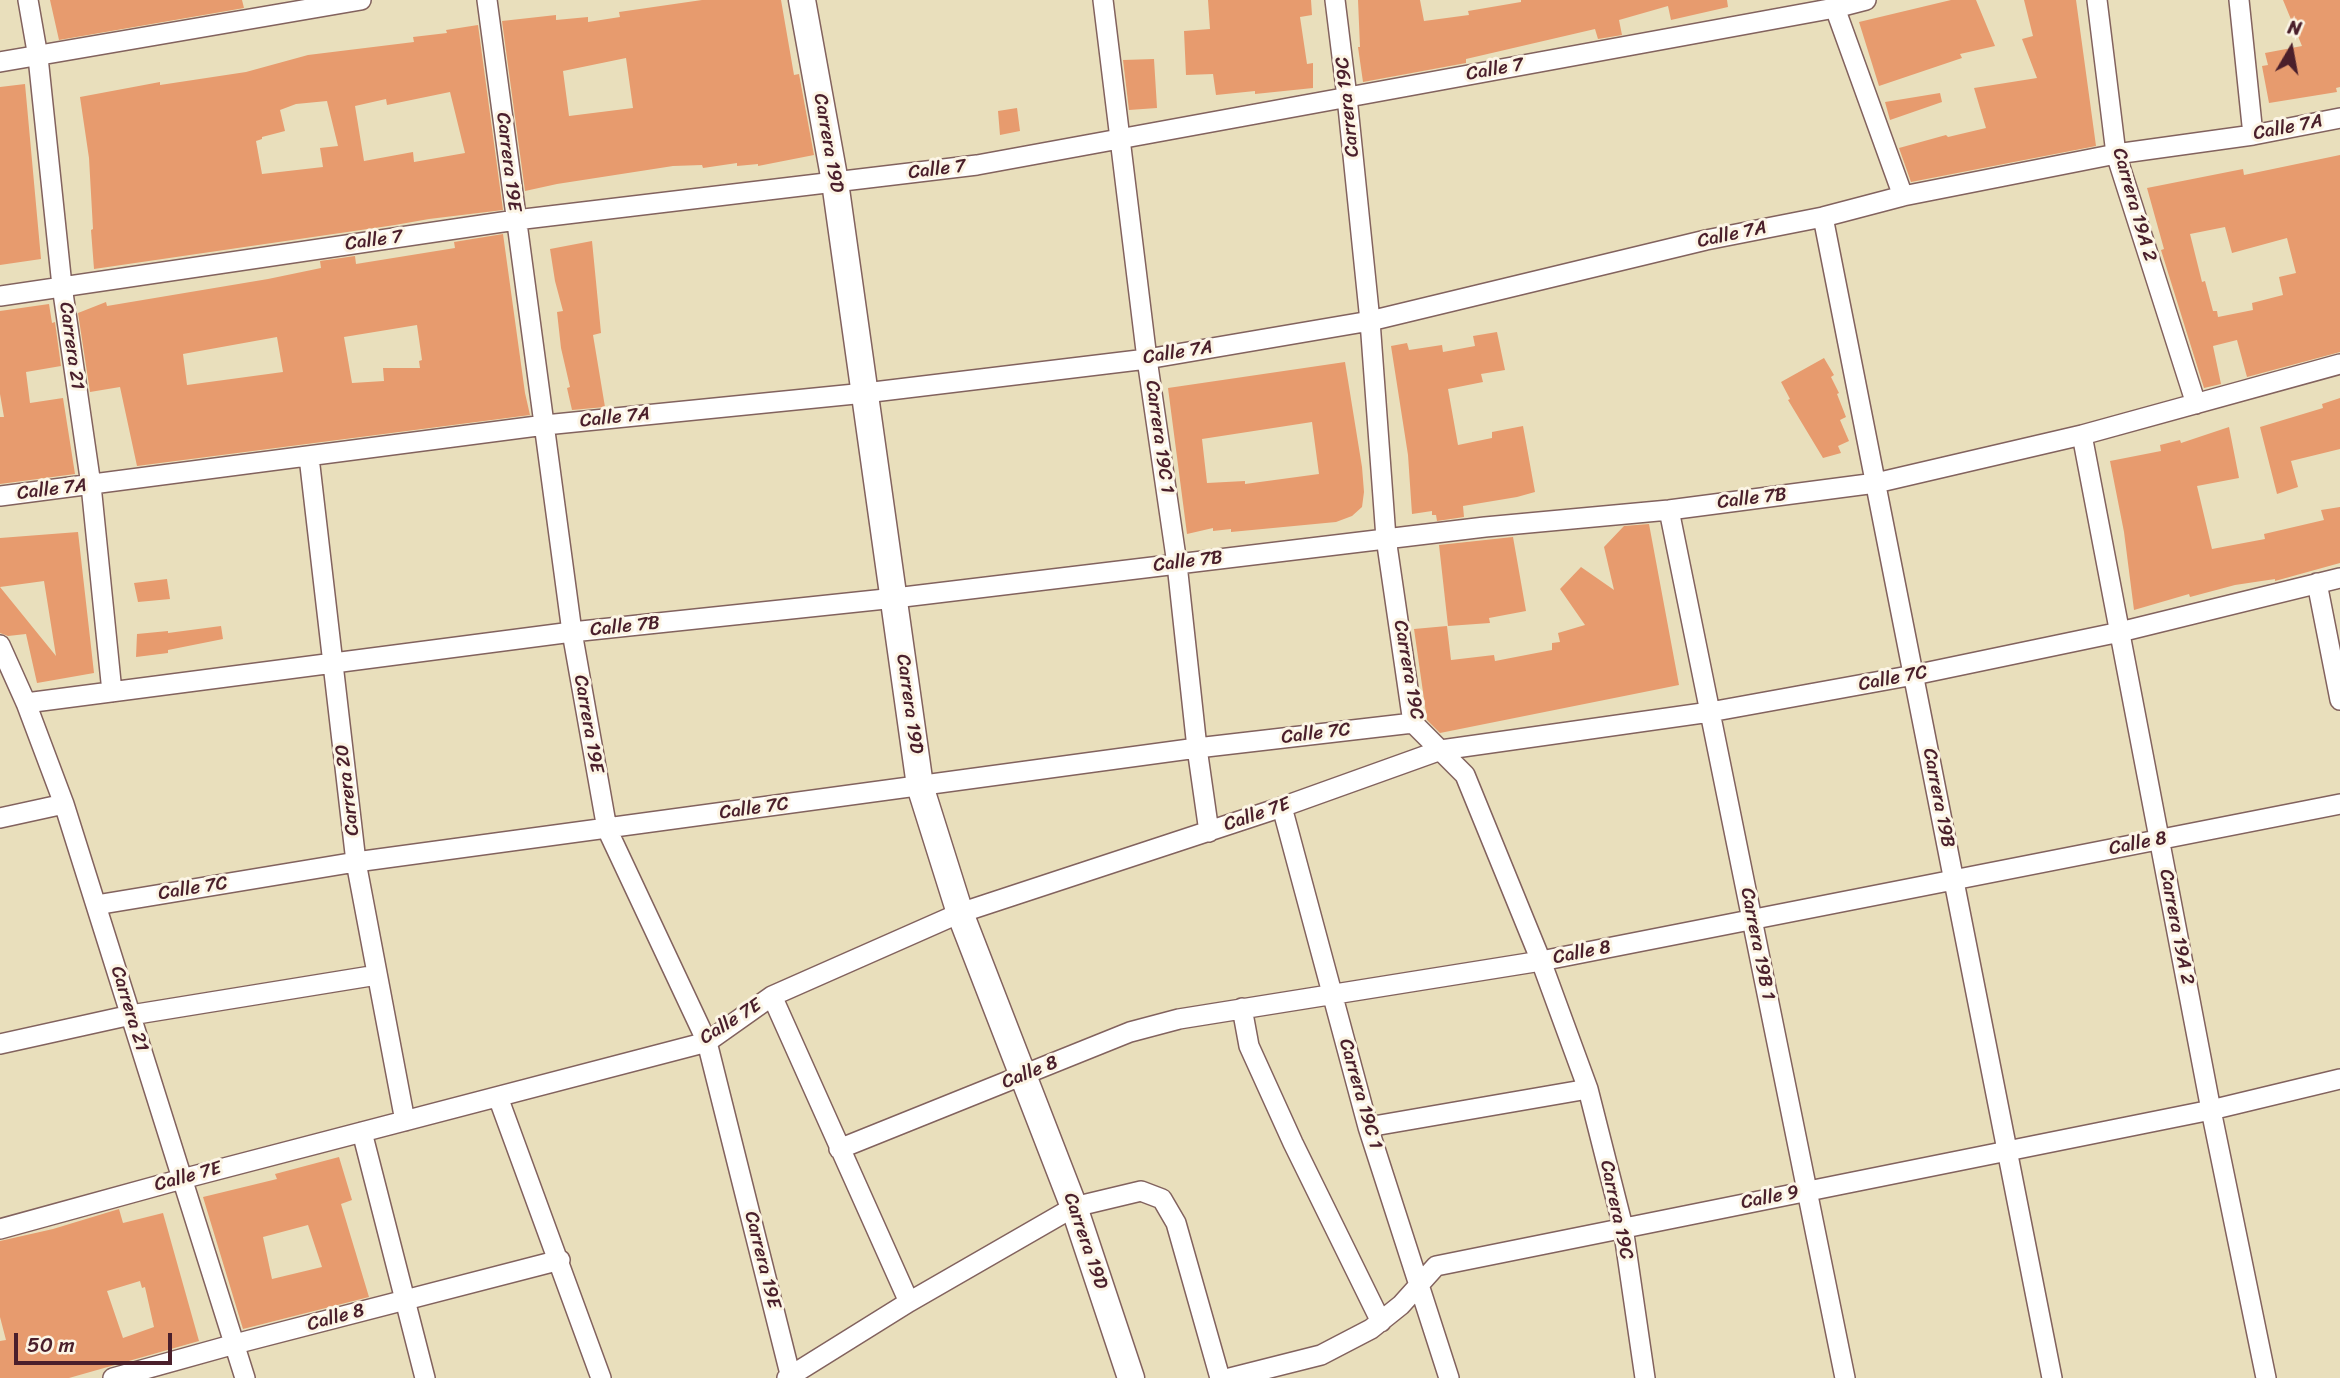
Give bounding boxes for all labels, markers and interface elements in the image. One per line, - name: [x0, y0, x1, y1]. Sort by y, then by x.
- text: N: [2285, 10, 2304, 45]
- north arrow: [2256, 14, 2326, 84]
- street label: Calle 7: [1465, 54, 1525, 86]
- street label: Carrera 19C: [1331, 56, 1365, 158]
- street label: Carrera 19D: [808, 92, 848, 194]
- street label: Calle 7A: [2251, 110, 2325, 146]
- street label: Carrera 19E: [491, 111, 525, 213]
- street label: Carrera 19A 2: [2107, 146, 2161, 264]
- street label: Calle 7: [907, 155, 967, 185]
- street label: Calle 7A: [1695, 217, 1769, 253]
- street label: Calle 7: [344, 226, 404, 256]
- street label: Carrera 21: [54, 301, 88, 391]
- street label: Calle 7A: [1142, 336, 1214, 370]
- street label: Carrera 19C 1: [1140, 379, 1178, 495]
- street label: Calle 7A: [579, 403, 651, 433]
- street label: Calle 7A: [16, 474, 88, 506]
- street label: Calle 7B: [1716, 483, 1788, 515]
- street label: Calle 7B: [1152, 546, 1224, 578]
- street label: Calle 7B: [589, 612, 661, 642]
- street label: Carrera 19C: [1388, 618, 1428, 722]
- street label: Carrera 19D: [891, 653, 927, 755]
- street label: Calle 7C: [1857, 661, 1929, 697]
- street label: Carrera 19E: [568, 673, 608, 775]
- street label: Calle 7C: [1280, 718, 1352, 750]
- street label: Carrera 20: [331, 743, 365, 837]
- street label: Carrera 19B: [1917, 746, 1959, 850]
- street label: Calle 7C: [718, 793, 790, 825]
- street label: Calle 7E: [1221, 793, 1293, 837]
- street label: Calle 8: [2107, 827, 2169, 861]
- street label: Carrera 19A 2: [2154, 867, 2198, 987]
- street label: Calle 7C: [157, 872, 229, 906]
- street label: Carrera 19B 1: [1735, 886, 1779, 1002]
- street label: Calle 8: [1551, 936, 1613, 970]
- street label: Carrera 21: [105, 964, 153, 1054]
- street label: Calle 7E: [696, 994, 766, 1050]
- street label: Carrera 19C 1: [1333, 1036, 1387, 1152]
- street label: Calle 8: [999, 1051, 1061, 1095]
- street label: Calle 7E: [152, 1157, 224, 1197]
- street label: Carrera 19C: [1594, 1158, 1638, 1262]
- street label: Calle 9: [1739, 1181, 1801, 1215]
- street label: Carrera 19D: [1058, 1190, 1112, 1292]
- street label: Carrera 19E: [739, 1209, 785, 1311]
- street label: Calle 8: [305, 1299, 367, 1337]
- scale bar: [18, 1318, 175, 1362]
- text: 50 m: [27, 1326, 75, 1364]

